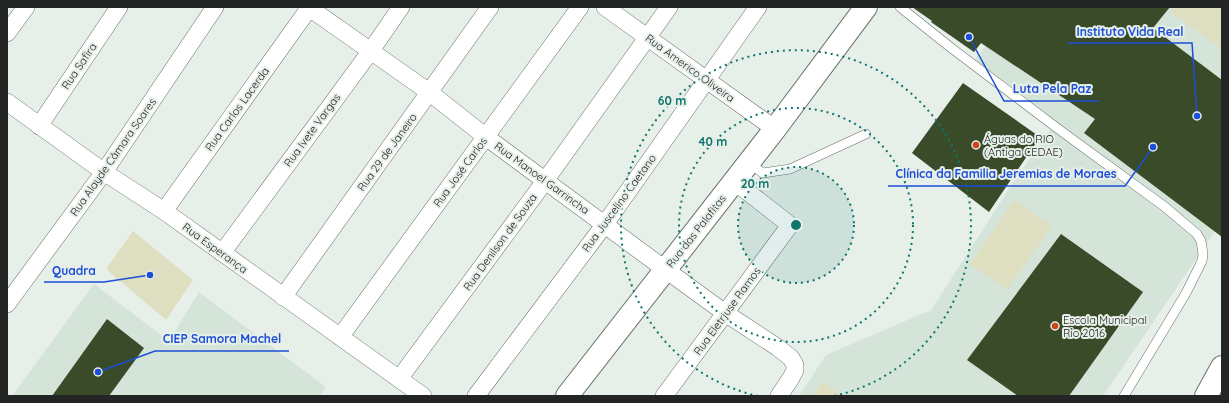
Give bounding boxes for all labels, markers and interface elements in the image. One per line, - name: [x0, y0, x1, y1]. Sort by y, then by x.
- callout: Instituto Vida Real: [1068, 19, 1192, 43]
- text: Instituto Vida Real: [1076, 24, 1184, 39]
- street label: Rua Americo Oliveira: [643, 31, 737, 105]
- street label: Rua Safira: [58, 40, 100, 92]
- street label: Rua Carlos Lacerda: [202, 64, 272, 154]
- callout: Luta Pela Paz: [1004, 77, 1099, 101]
- text: Luta Pela Paz: [1013, 81, 1091, 96]
- street label: Rua Ivete Vargas: [281, 91, 343, 169]
- text: 60 m: [658, 93, 686, 108]
- street label: Rua Alayde Câmara Soares: [67, 95, 159, 219]
- street label: Rua 29 de Janeiro: [354, 110, 420, 194]
- place label: Águas do RIO (Antiga CEDAE): [984, 132, 1063, 159]
- street label: Rua José Carlos: [430, 134, 490, 210]
- text: 40 m: [699, 134, 727, 149]
- street label: Rua Manoel Garrincha: [492, 139, 592, 217]
- marker: Águas do RIO (Antiga CEDAE): [971, 140, 981, 150]
- street label: Rua Juscelino Caetano: [579, 151, 659, 255]
- callout: Clínica da Familia Jeremias de Moraes: [888, 162, 1125, 186]
- text: Clínica da Familia Jeremias de Moraes: [895, 166, 1117, 181]
- text: 20 m: [741, 176, 769, 191]
- street label: Rua Denilson de Souza: [460, 191, 540, 293]
- street label: Rua das Palafitas: [663, 192, 729, 270]
- centre of rings: [789, 218, 803, 232]
- street label: Rua Esperança: [180, 220, 250, 276]
- callout: Quadra: [44, 258, 104, 282]
- text: Quadra: [52, 263, 96, 278]
- street label: Rua Eletrjuse Ramos: [690, 264, 764, 358]
- place label: Escola Municipal Rio 2016: [1063, 313, 1147, 340]
- marker: Escola Municipal Rio 2016: [1050, 321, 1060, 331]
- callout: CIEP Samora Machel: [155, 327, 289, 351]
- text: CIEP Samora Machel: [163, 331, 281, 346]

